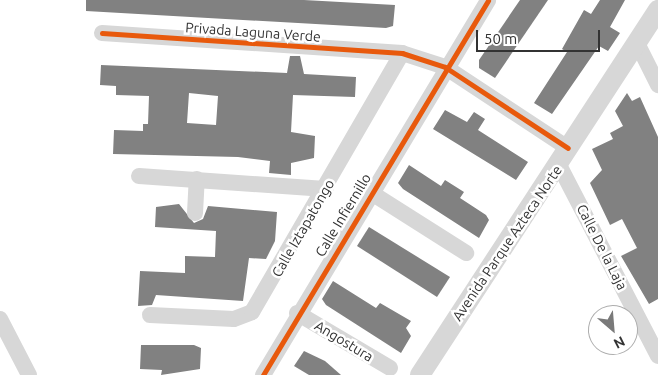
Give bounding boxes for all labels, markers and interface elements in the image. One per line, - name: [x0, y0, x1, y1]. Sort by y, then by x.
- street label: Privada Laguna Verde: [185, 19, 321, 45]
- scale bar: [478, 20, 602, 52]
- text: 50 m: [484, 30, 517, 47]
- street label: Avenida Parque Azteca Norte: [449, 162, 565, 324]
- street label: Calle Infiernillo: [312, 170, 374, 260]
- street label: Calle Iztapatongo: [268, 176, 338, 280]
- street label: Calle De la Laja: [573, 201, 631, 293]
- north arrow: [588, 305, 638, 355]
- street label: Angostura: [312, 317, 376, 365]
- text: N: [611, 333, 628, 352]

